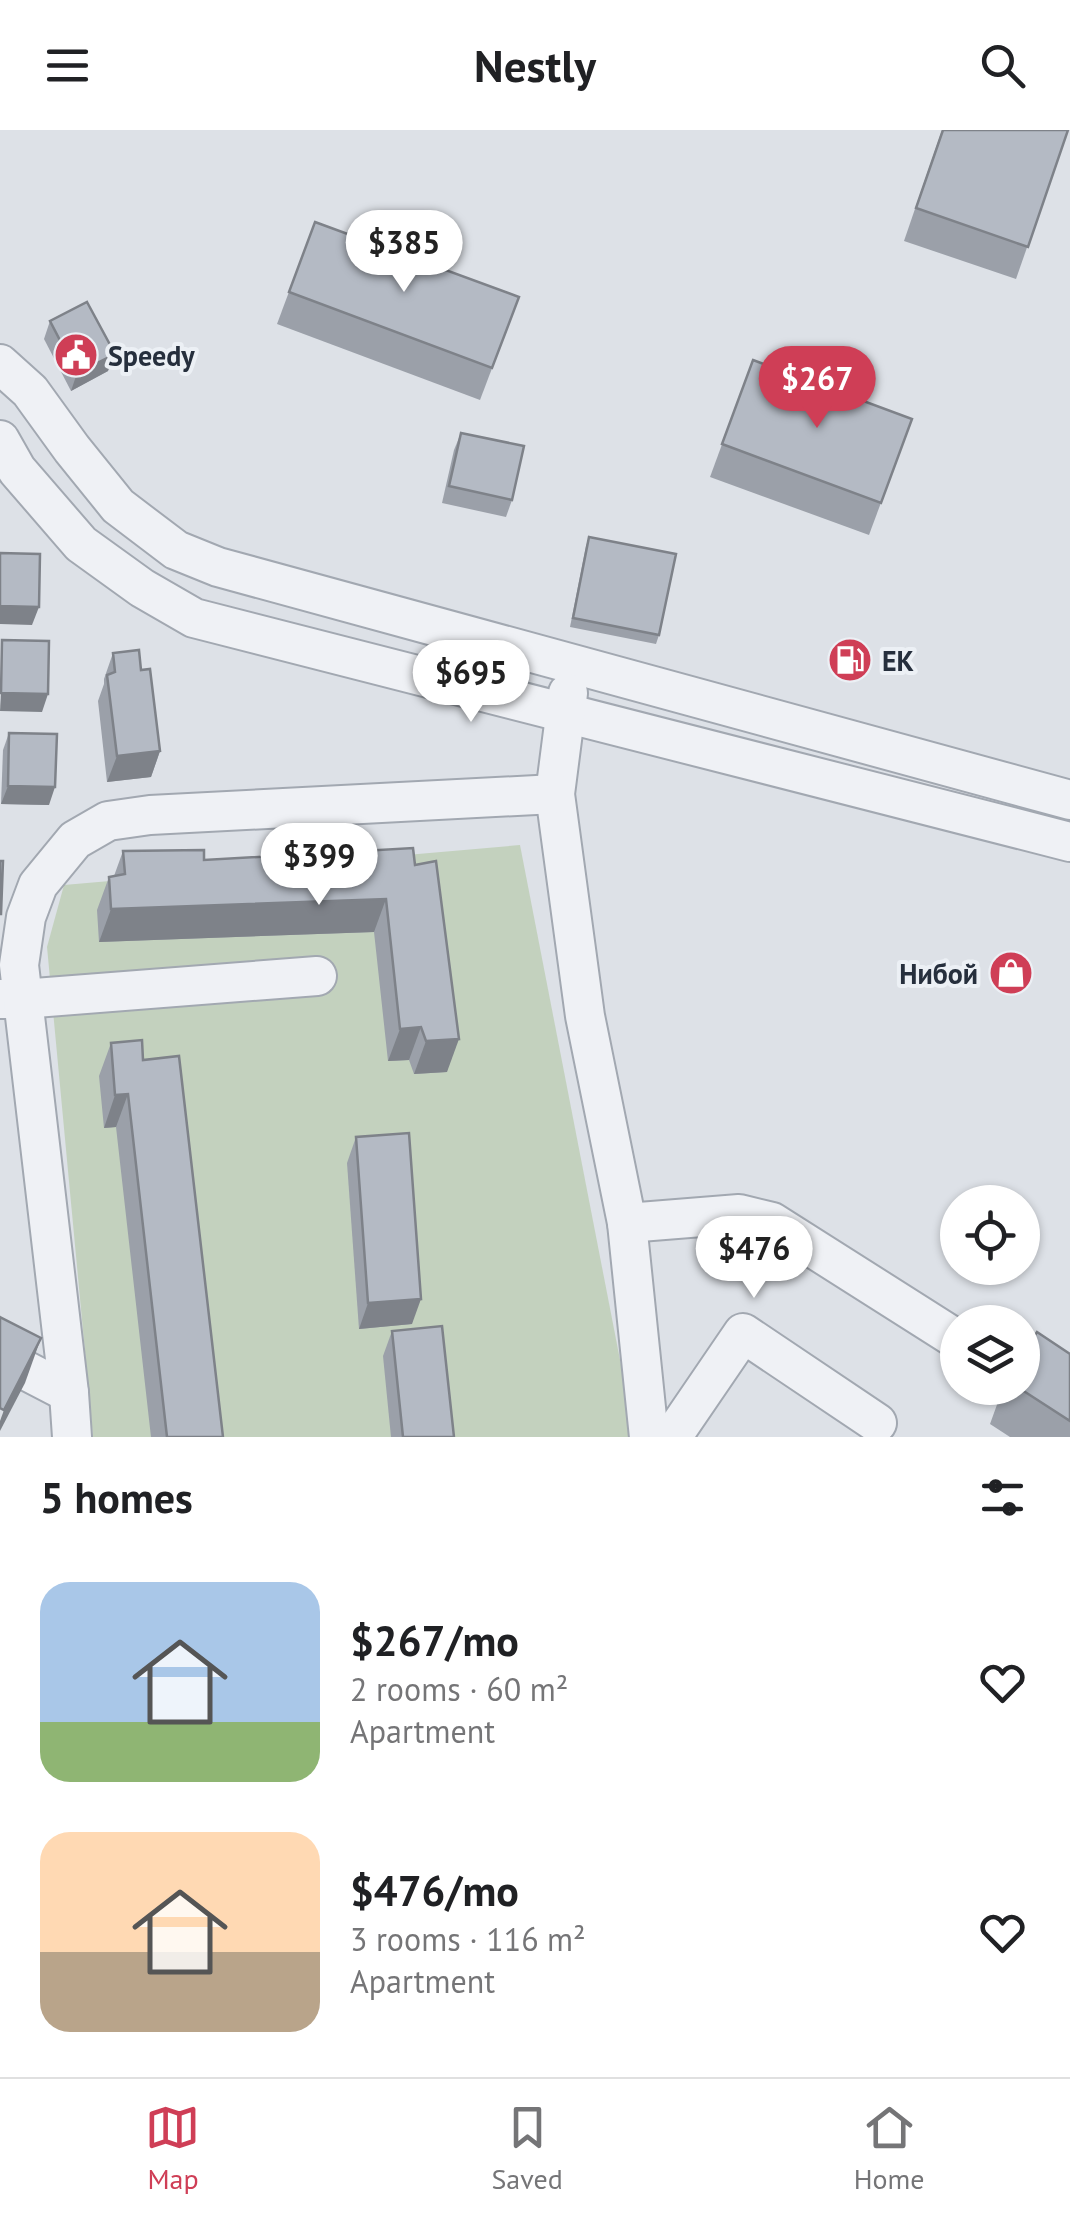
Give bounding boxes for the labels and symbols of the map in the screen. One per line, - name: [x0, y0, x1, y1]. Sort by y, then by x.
- pin: $385: [345, 210, 463, 295]
- public building icon: Speedy: [53, 332, 99, 378]
- place label: Speedy: [108, 337, 195, 374]
- pin: $267: [758, 346, 876, 431]
- fuel station icon: ЕК: [827, 637, 873, 683]
- pin: $695: [412, 640, 530, 725]
- place label: ЕК: [882, 642, 915, 679]
- pin: $399: [260, 823, 378, 908]
- shop icon: Нибой: [988, 950, 1034, 996]
- place label: Нибой: [899, 955, 978, 992]
- pin: $476: [695, 1216, 813, 1301]

